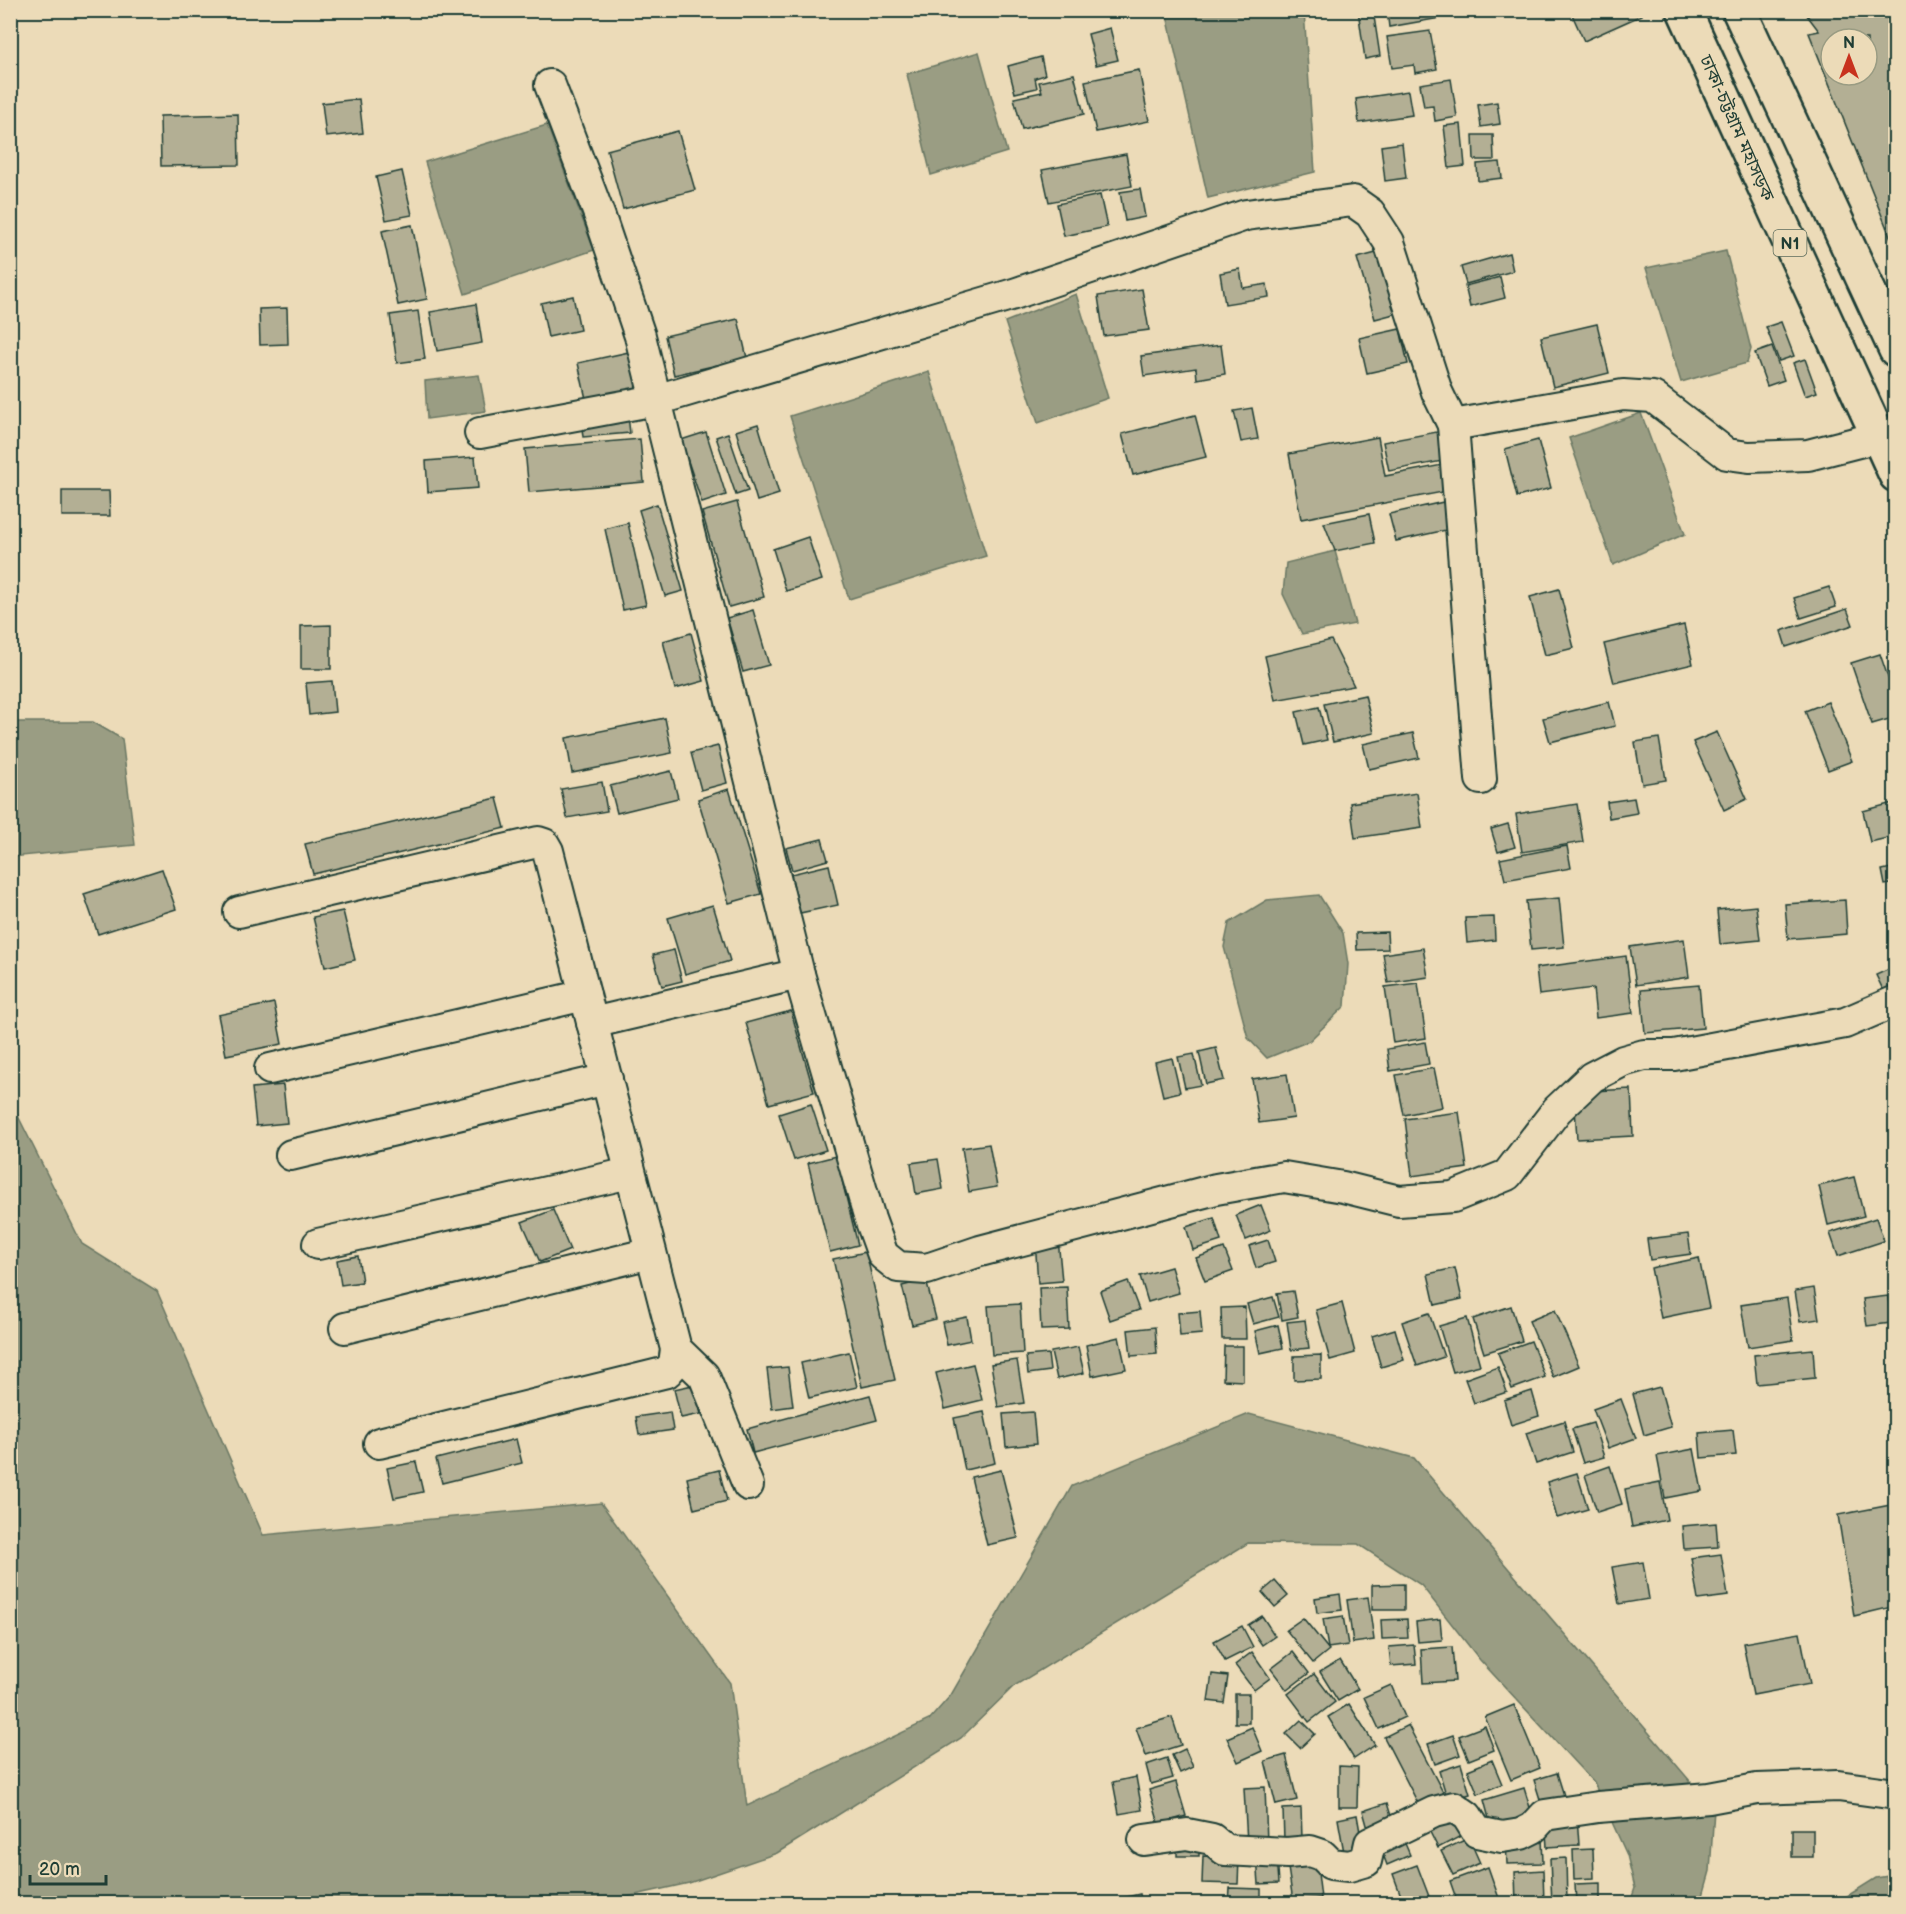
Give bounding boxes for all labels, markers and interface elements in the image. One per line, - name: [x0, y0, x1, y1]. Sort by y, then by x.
- north arrow: [1819, 27, 1879, 87]
- text: N: [1843, 34, 1855, 53]
- street label: ঢাকা-চট্টগ্রাম মহাসড়ক: [1695, 51, 1778, 205]
- road number: N1: [1774, 230, 1806, 256]
- scale bar: [30, 1848, 106, 1886]
- text: 20 m: [39, 1859, 80, 1880]

